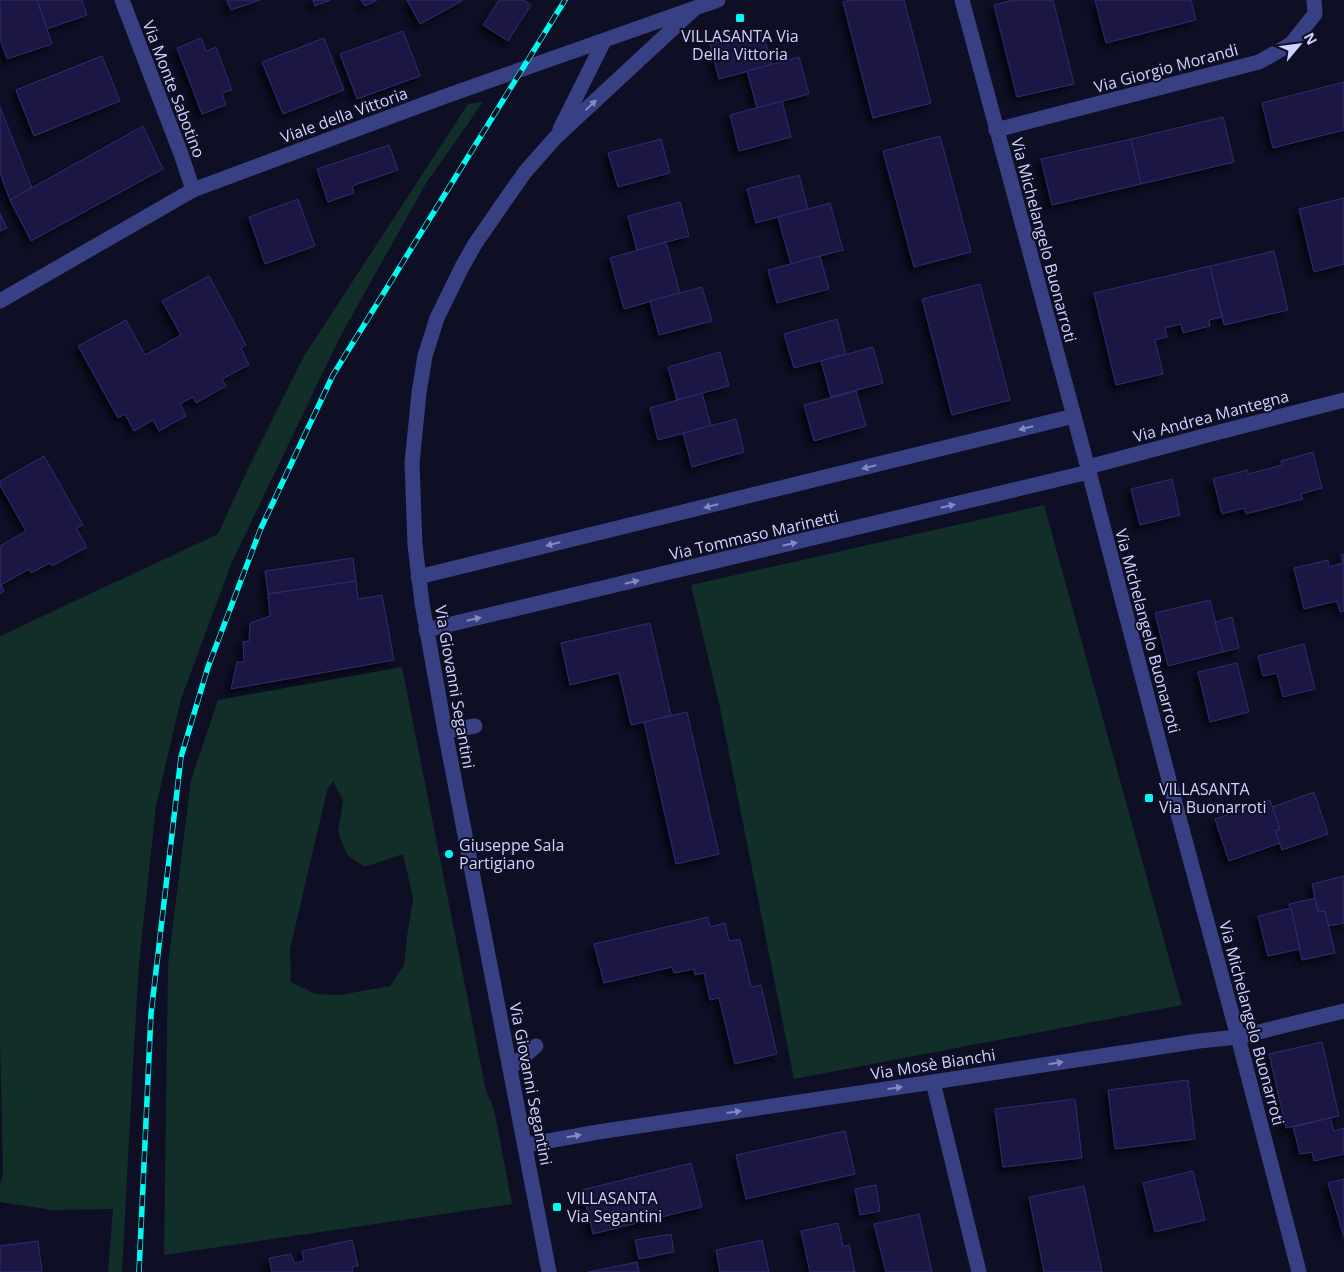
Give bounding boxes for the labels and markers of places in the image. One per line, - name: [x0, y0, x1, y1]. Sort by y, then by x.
- marker: VILLASANTA Via Della Vittoria: [734, 12, 746, 24]
- place label: VILLASANTA Via Della Vittoria: [681, 25, 799, 65]
- place label: VILLASANTA Via Buonarroti: [1159, 778, 1267, 818]
- marker: VILLASANTA Via Buonarroti: [1143, 792, 1155, 804]
- place label: Giuseppe Sala Partigiano: [459, 834, 564, 874]
- marker: Giuseppe Sala Partigiano: [443, 848, 455, 860]
- place label: VILLASANTA Via Segantini: [567, 1187, 662, 1227]
- marker: VILLASANTA Via Segantini: [551, 1201, 563, 1213]

